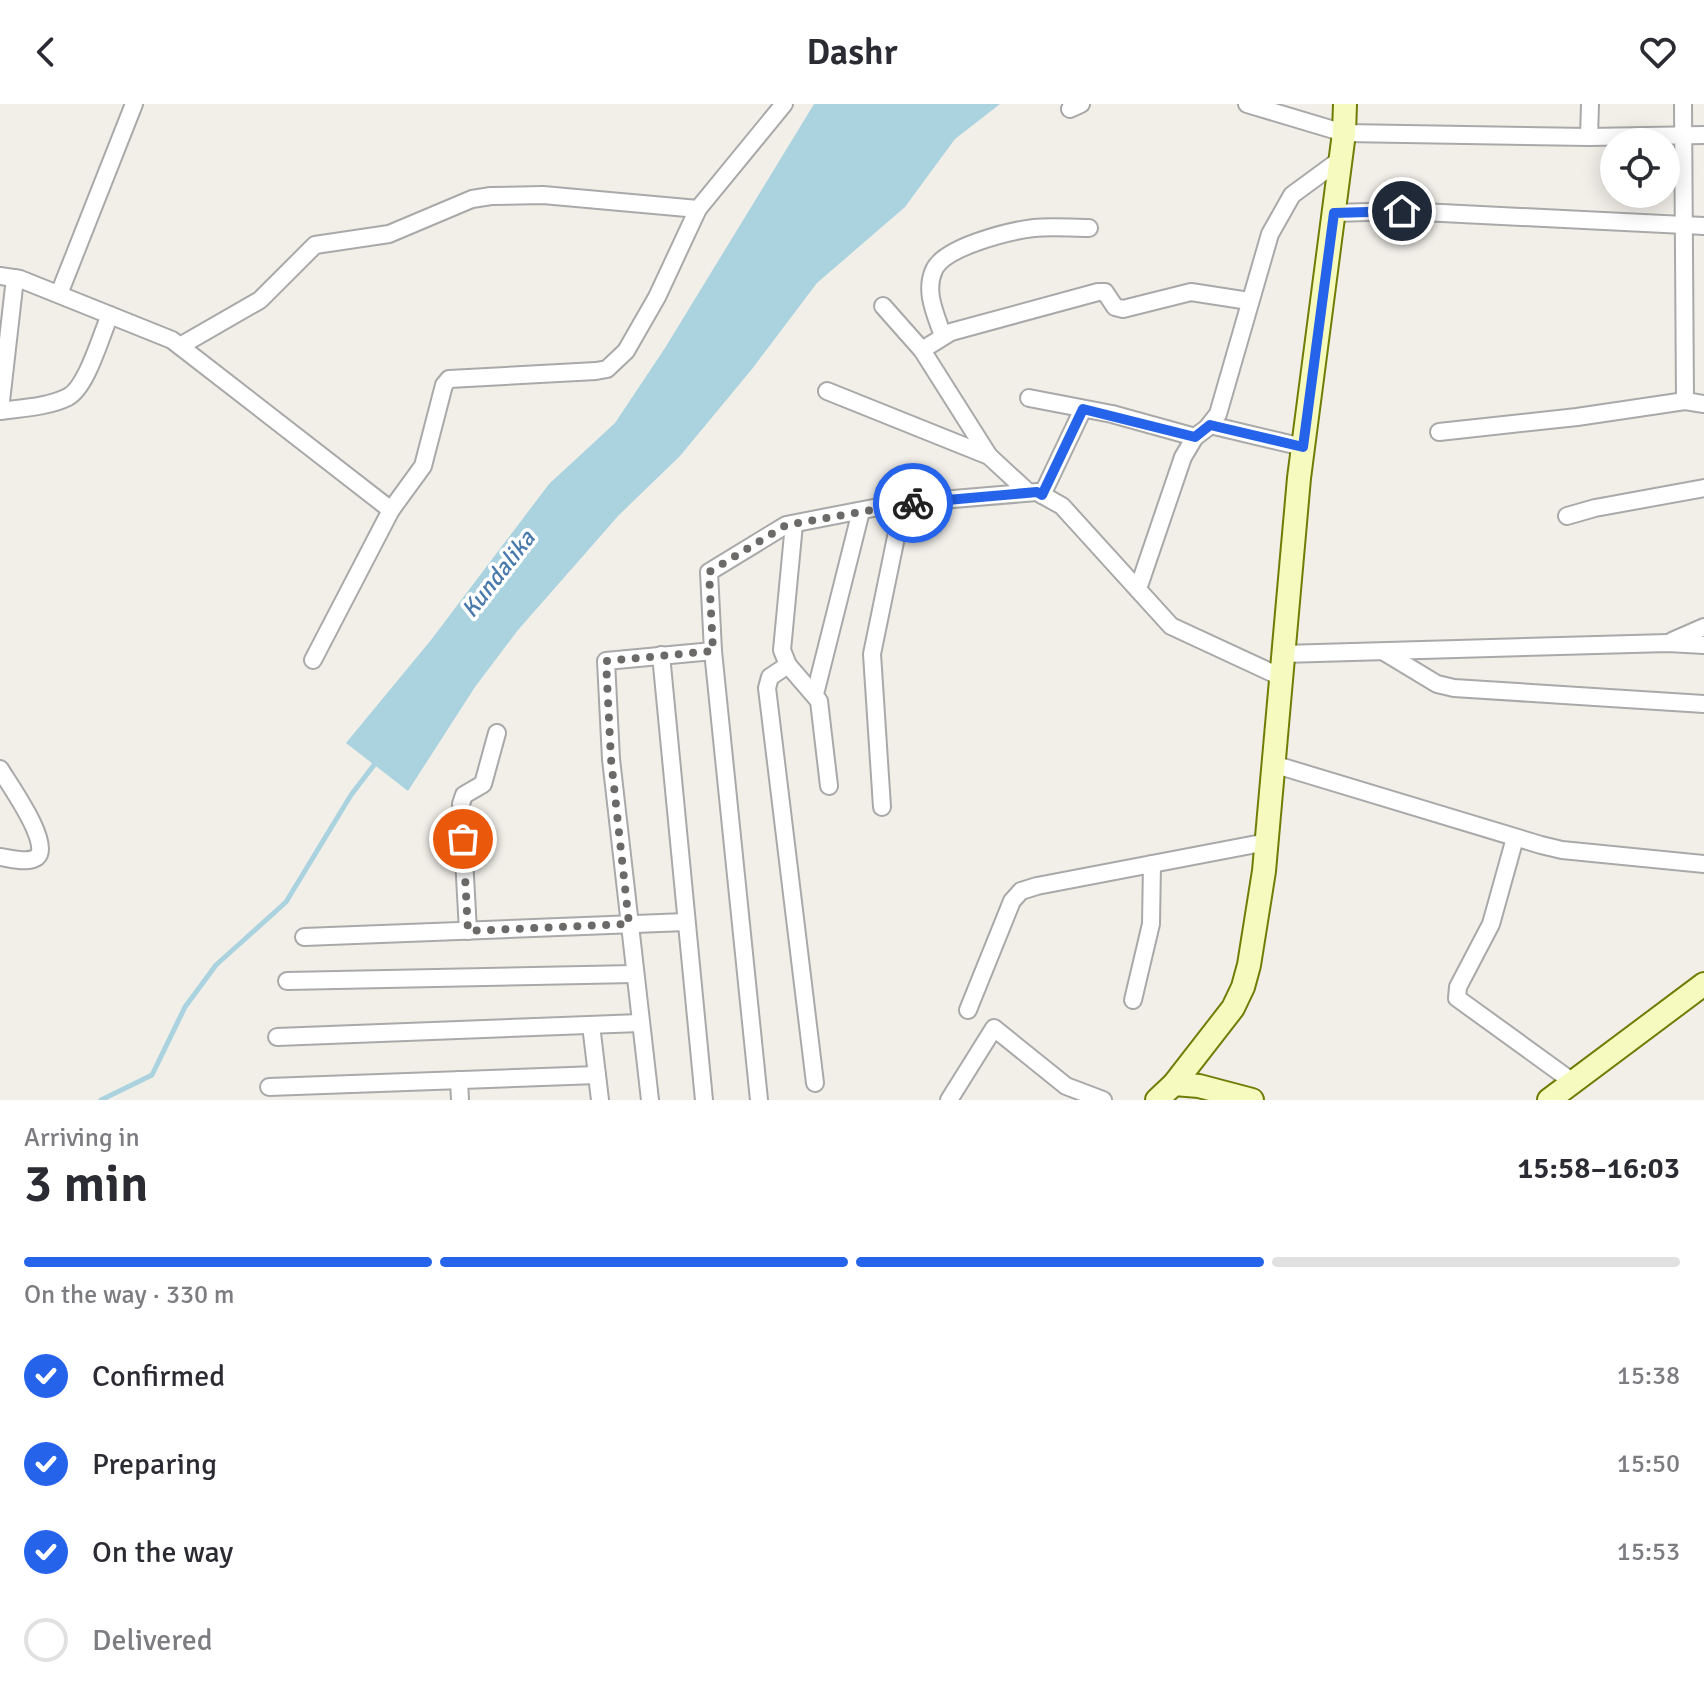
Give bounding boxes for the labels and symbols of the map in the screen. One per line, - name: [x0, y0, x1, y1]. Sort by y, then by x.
- pin: [1368, 177, 1436, 245]
- courier: [873, 463, 953, 543]
- water label: Kundalika: [455, 524, 542, 624]
- pin: [429, 805, 497, 873]

